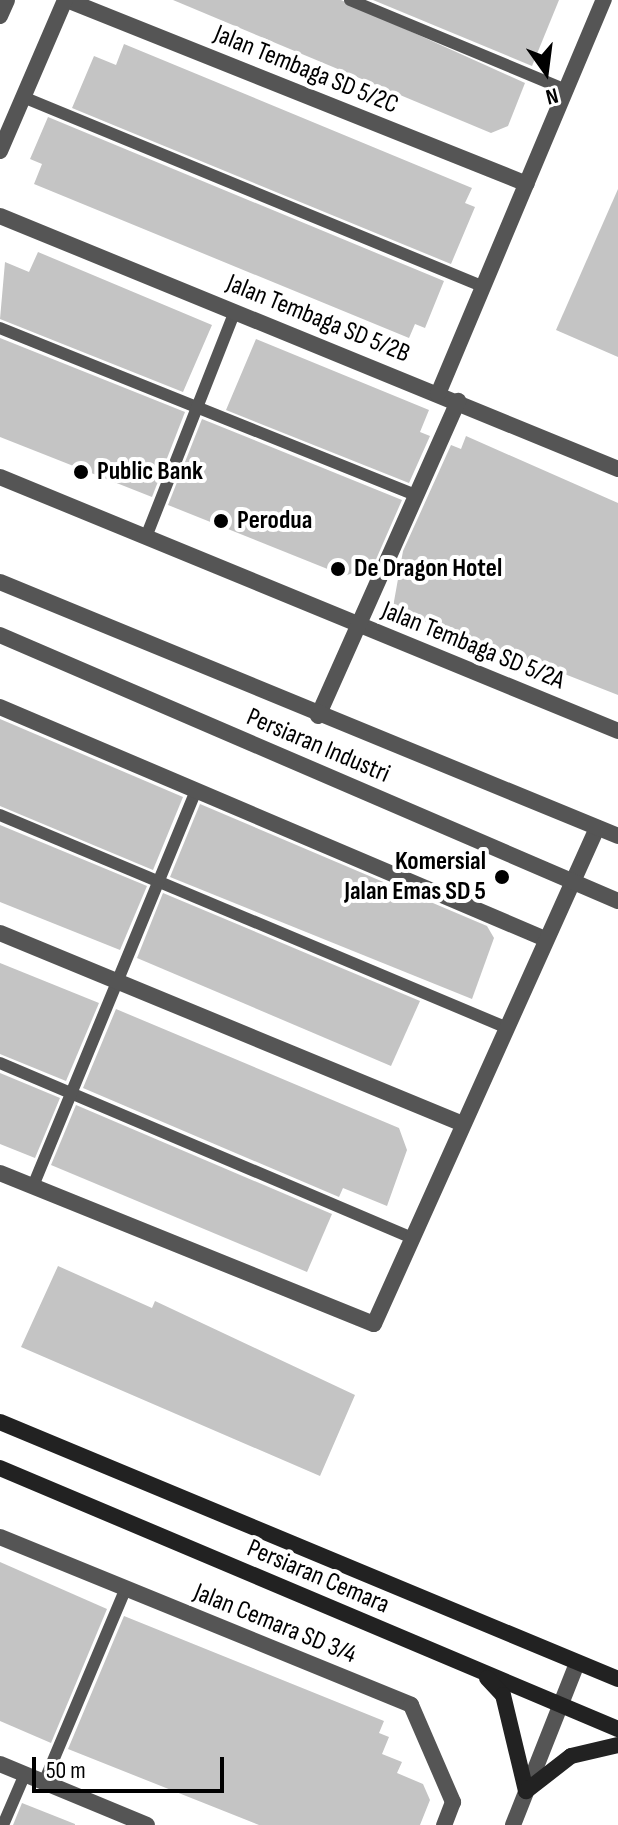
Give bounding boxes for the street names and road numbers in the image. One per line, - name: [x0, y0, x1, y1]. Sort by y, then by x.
- street label: Jalan Tembaga SD 5/2C: [209, 19, 403, 121]
- street label: Jalan Tembaga SD 5/2B: [222, 268, 414, 370]
- street label: Jalan Tembaga SD 5/2A: [377, 595, 569, 697]
- street label: Persiaran Industri: [242, 702, 394, 790]
- street label: Persiaran Cemara: [242, 1533, 394, 1621]
- street label: Jalan Cemara SD 3/4: [189, 1577, 361, 1671]

